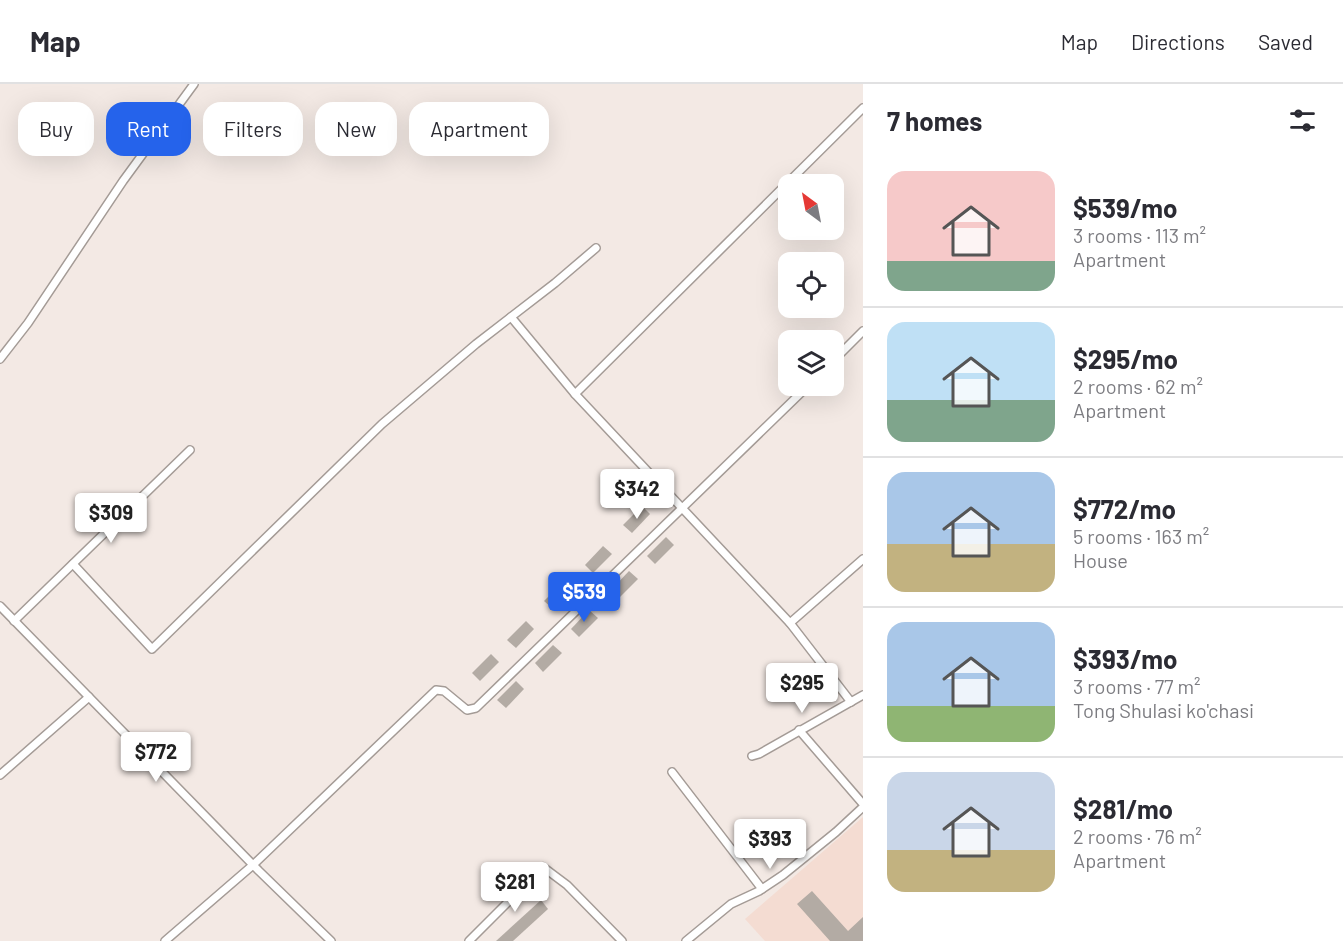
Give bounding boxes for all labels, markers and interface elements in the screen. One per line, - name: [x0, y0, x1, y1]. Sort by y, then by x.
- text: Map: [30, 24, 81, 58]
- text: Map: [1061, 29, 1098, 54]
- text: Directions: [1131, 29, 1225, 54]
- text: Saved: [1258, 29, 1313, 54]
- chip: Buy: [18, 102, 94, 156]
- chip: Rent: [106, 102, 191, 156]
- chip: Filters: [203, 102, 303, 156]
- chip: New: [315, 102, 397, 156]
- chip: Apartment: [409, 102, 549, 156]
- icon: filters: [1286, 104, 1319, 137]
- text: 7 homes: [887, 105, 982, 136]
- north arrow: [778, 174, 844, 240]
- map controls: [778, 174, 844, 396]
- text: $539/mo: [1073, 192, 1177, 223]
- icon: home: [935, 195, 1007, 267]
- text: 3 rooms · 113 m²: [1073, 223, 1206, 247]
- text: Apartment: [1073, 247, 1166, 271]
- button: locate: [778, 252, 844, 318]
- button: layers: [778, 330, 844, 396]
- text: $295/mo: [1073, 343, 1178, 374]
- icon: home: [935, 346, 1007, 418]
- text: 2 rooms · 62 m²: [1073, 374, 1203, 398]
- text: Apartment: [1073, 398, 1166, 422]
- pin: $342: [601, 469, 673, 520]
- text: $342: [614, 476, 660, 500]
- pin: $309: [75, 493, 147, 544]
- text: $772/mo: [1073, 493, 1176, 524]
- icon: home: [935, 496, 1007, 568]
- text: $309: [89, 500, 133, 524]
- text: 5 rooms · 163 m²: [1073, 524, 1209, 548]
- text: House: [1073, 548, 1128, 572]
- pin: $539: [548, 572, 620, 623]
- text: $539: [562, 579, 606, 603]
- text: $393/mo: [1073, 643, 1177, 674]
- icon: home: [935, 646, 1007, 718]
- pin: $295: [766, 663, 838, 714]
- text: $295: [780, 670, 824, 694]
- text: 3 rooms · 77 m²: [1073, 674, 1201, 698]
- text: Tong Shulasi ko'chasi: [1073, 698, 1254, 722]
- pin: $772: [120, 732, 192, 783]
- text: $772: [135, 739, 177, 763]
- text: $281/mo: [1073, 793, 1173, 824]
- icon: home: [935, 796, 1007, 868]
- pin: $393: [734, 819, 806, 870]
- text: 2 rooms · 76 m²: [1073, 824, 1202, 848]
- text: $393: [748, 826, 792, 850]
- text: Apartment: [1073, 848, 1166, 872]
- pin: $281: [479, 862, 551, 913]
- text: $281: [495, 869, 535, 893]

